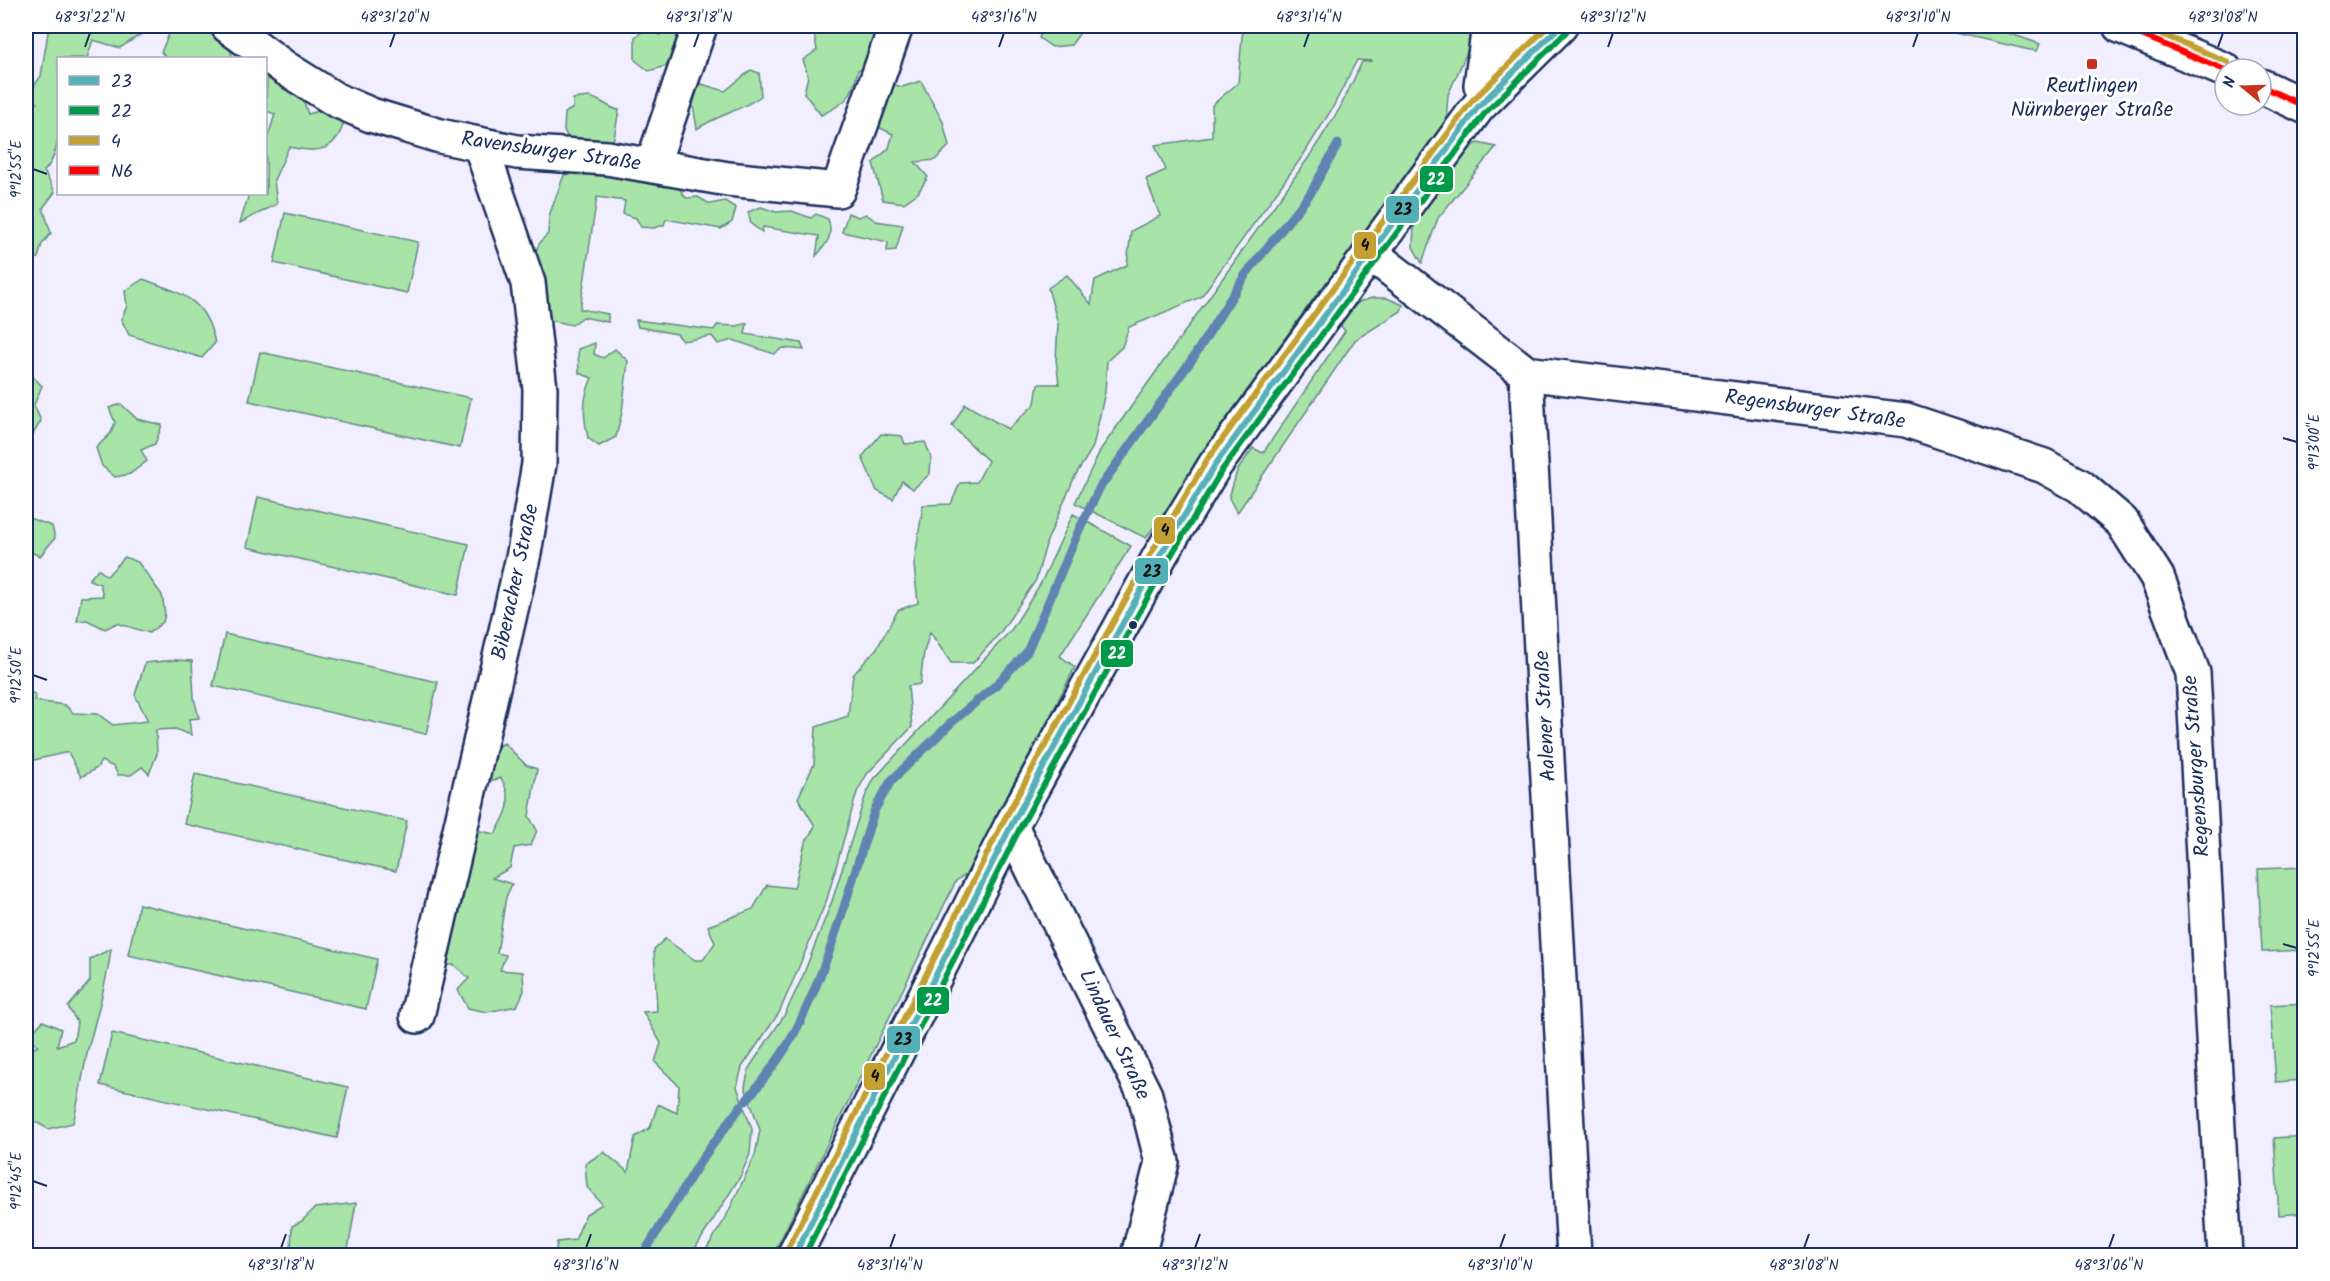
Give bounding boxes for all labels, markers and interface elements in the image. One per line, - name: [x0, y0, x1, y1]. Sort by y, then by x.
- text: 48°31'22"N: [55, 6, 125, 30]
- text: 48°31'20"N: [360, 6, 430, 30]
- text: 48°31'18"N: [666, 6, 732, 30]
- text: 48°31'16"N: [971, 6, 1037, 30]
- text: 48°31'14"N: [1276, 6, 1342, 30]
- text: 48°31'12"N: [1580, 6, 1646, 30]
- text: 48°31'10"N: [1885, 6, 1951, 30]
- text: 48°31'08"N: [2188, 6, 2258, 30]
- legend: [57, 57, 267, 195]
- marker: Reutlingen Nürnberger Straße: [2085, 57, 2099, 71]
- north arrow: [2213, 57, 2273, 117]
- text: 23: [111, 68, 132, 97]
- place label: Reutlingen Nürnberger Straße: [2011, 70, 2174, 127]
- text: N: [2217, 74, 2244, 91]
- text: 22: [111, 98, 132, 127]
- street label: Ravensburger Straße: [459, 123, 644, 181]
- text: 4: [111, 128, 121, 157]
- text: 9°12'55"E: [5, 139, 29, 198]
- text: N6: [111, 158, 133, 187]
- line badge: 22: [1419, 165, 1454, 193]
- text: 22: [1427, 168, 1445, 193]
- line badge: 23: [1385, 195, 1420, 224]
- text: 23: [1394, 198, 1412, 223]
- line badge: 4: [1353, 231, 1377, 260]
- text: 4: [1361, 234, 1370, 259]
- street label: Regensburger Straße: [1723, 381, 1908, 439]
- text: 9°13'00"E: [2303, 412, 2327, 470]
- street label: Biberacher Straße: [483, 500, 549, 663]
- line badge: 4: [1153, 516, 1176, 545]
- text: 4: [1161, 519, 1170, 544]
- line badge: 23: [1134, 557, 1169, 585]
- text: 23: [1143, 560, 1161, 585]
- unlabelled marker: [1127, 619, 1139, 631]
- line badge: 22: [1100, 639, 1134, 668]
- text: 22: [1108, 642, 1126, 667]
- text: 9°12'50"E: [5, 645, 29, 704]
- street label: Aalener Straße: [1526, 649, 1566, 782]
- street label: Regensburger Straße: [2174, 674, 2220, 858]
- text: 9°12'55"E: [2303, 918, 2327, 977]
- street label: Lindauer Straße: [1069, 964, 1159, 1106]
- line badge: 22: [916, 986, 950, 1015]
- text: 22: [924, 989, 942, 1014]
- line badge: 23: [886, 1025, 921, 1054]
- text: 23: [894, 1028, 912, 1053]
- line badge: 4: [863, 1062, 886, 1091]
- text: 4: [871, 1065, 880, 1090]
- text: 9°12'45"E: [5, 1151, 29, 1210]
- text: 48°31'18"N: [248, 1254, 314, 1278]
- text: 48°31'16"N: [553, 1254, 619, 1278]
- text: 48°31'14"N: [857, 1254, 923, 1278]
- text: 48°31'12"N: [1162, 1254, 1228, 1278]
- text: 48°31'10"N: [1467, 1254, 1533, 1278]
- text: 48°31'08"N: [1769, 1254, 1839, 1278]
- text: 48°31'06"N: [2075, 1254, 2143, 1278]

